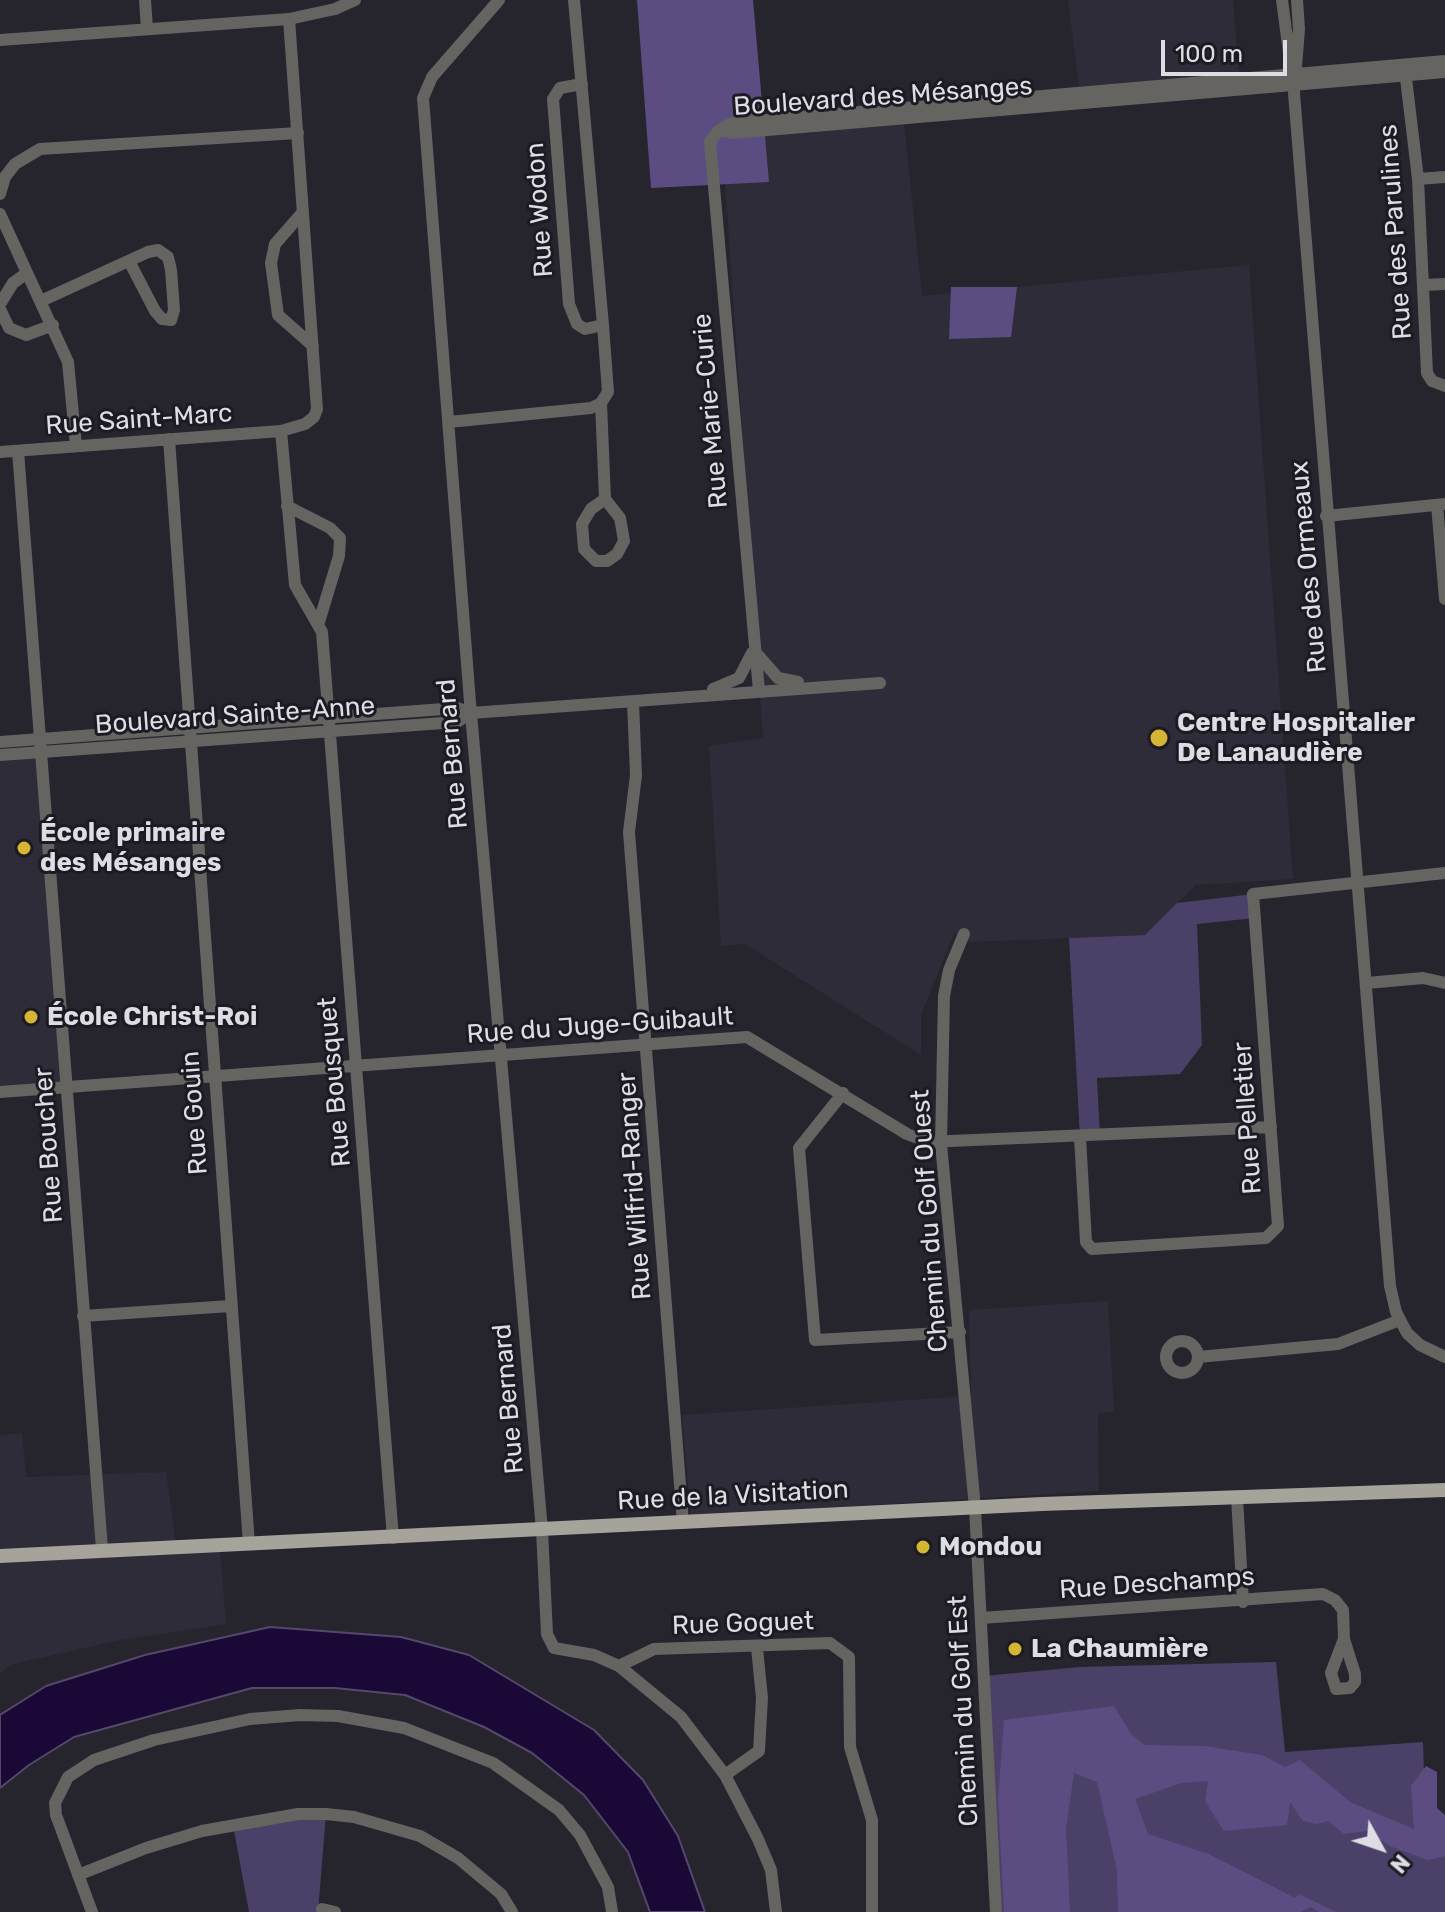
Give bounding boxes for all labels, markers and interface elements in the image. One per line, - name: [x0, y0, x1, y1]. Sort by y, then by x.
- scale bar: [1165, 24, 1291, 74]
- text: 100 m: [1175, 40, 1243, 68]
- street label: Boulevard des Mésanges: [732, 71, 1034, 123]
- street label: Rue des Parulines: [1373, 123, 1419, 341]
- street label: Rue Wodon: [520, 142, 560, 278]
- street label: Rue Marie-Curie: [687, 312, 735, 510]
- street label: Rue Saint-Marc: [45, 398, 233, 442]
- street label: Rue des Ormeaux: [1284, 460, 1334, 674]
- street label: Rue Bernard: [431, 678, 475, 830]
- street label: Boulevard Sainte-Anne: [94, 691, 376, 741]
- place label: Centre Hospitalier De Lanaudière: [1177, 707, 1415, 768]
- marker: Centre Hospitalier De Lanaudière: [1148, 727, 1170, 749]
- place label: École primaire des Mésanges: [40, 817, 226, 878]
- marker: École primaire des Mésanges: [15, 839, 33, 857]
- street label: Rue Bousquet: [312, 996, 358, 1168]
- place label: École Christ-Roi: [47, 1001, 257, 1033]
- street label: Rue du Juge-Guibault: [466, 1001, 734, 1051]
- marker: École Christ-Roi: [22, 1008, 40, 1026]
- street label: Rue Pelletier: [1227, 1041, 1269, 1195]
- street label: Rue Gouin: [175, 1050, 215, 1176]
- street label: Rue Boucher: [28, 1066, 70, 1224]
- street label: Rue Wilfrid-Ranger: [611, 1071, 659, 1301]
- street label: Chemin du Golf Ouest: [905, 1089, 955, 1353]
- street label: Rue Bernard: [487, 1323, 531, 1475]
- street label: Rue de la Visitation: [617, 1474, 849, 1518]
- place label: Mondou: [939, 1531, 1042, 1563]
- marker: Mondou: [914, 1538, 932, 1556]
- street label: Rue Deschamps: [1058, 1562, 1256, 1606]
- street label: Chemin du Golf Est: [942, 1595, 986, 1827]
- street label: Rue Goguet: [671, 1606, 815, 1642]
- place label: La Chaumière: [1031, 1633, 1208, 1665]
- marker: La Chaumière: [1006, 1640, 1024, 1658]
- north arrow: [1341, 1808, 1421, 1888]
- text: N: [1384, 1849, 1415, 1878]

